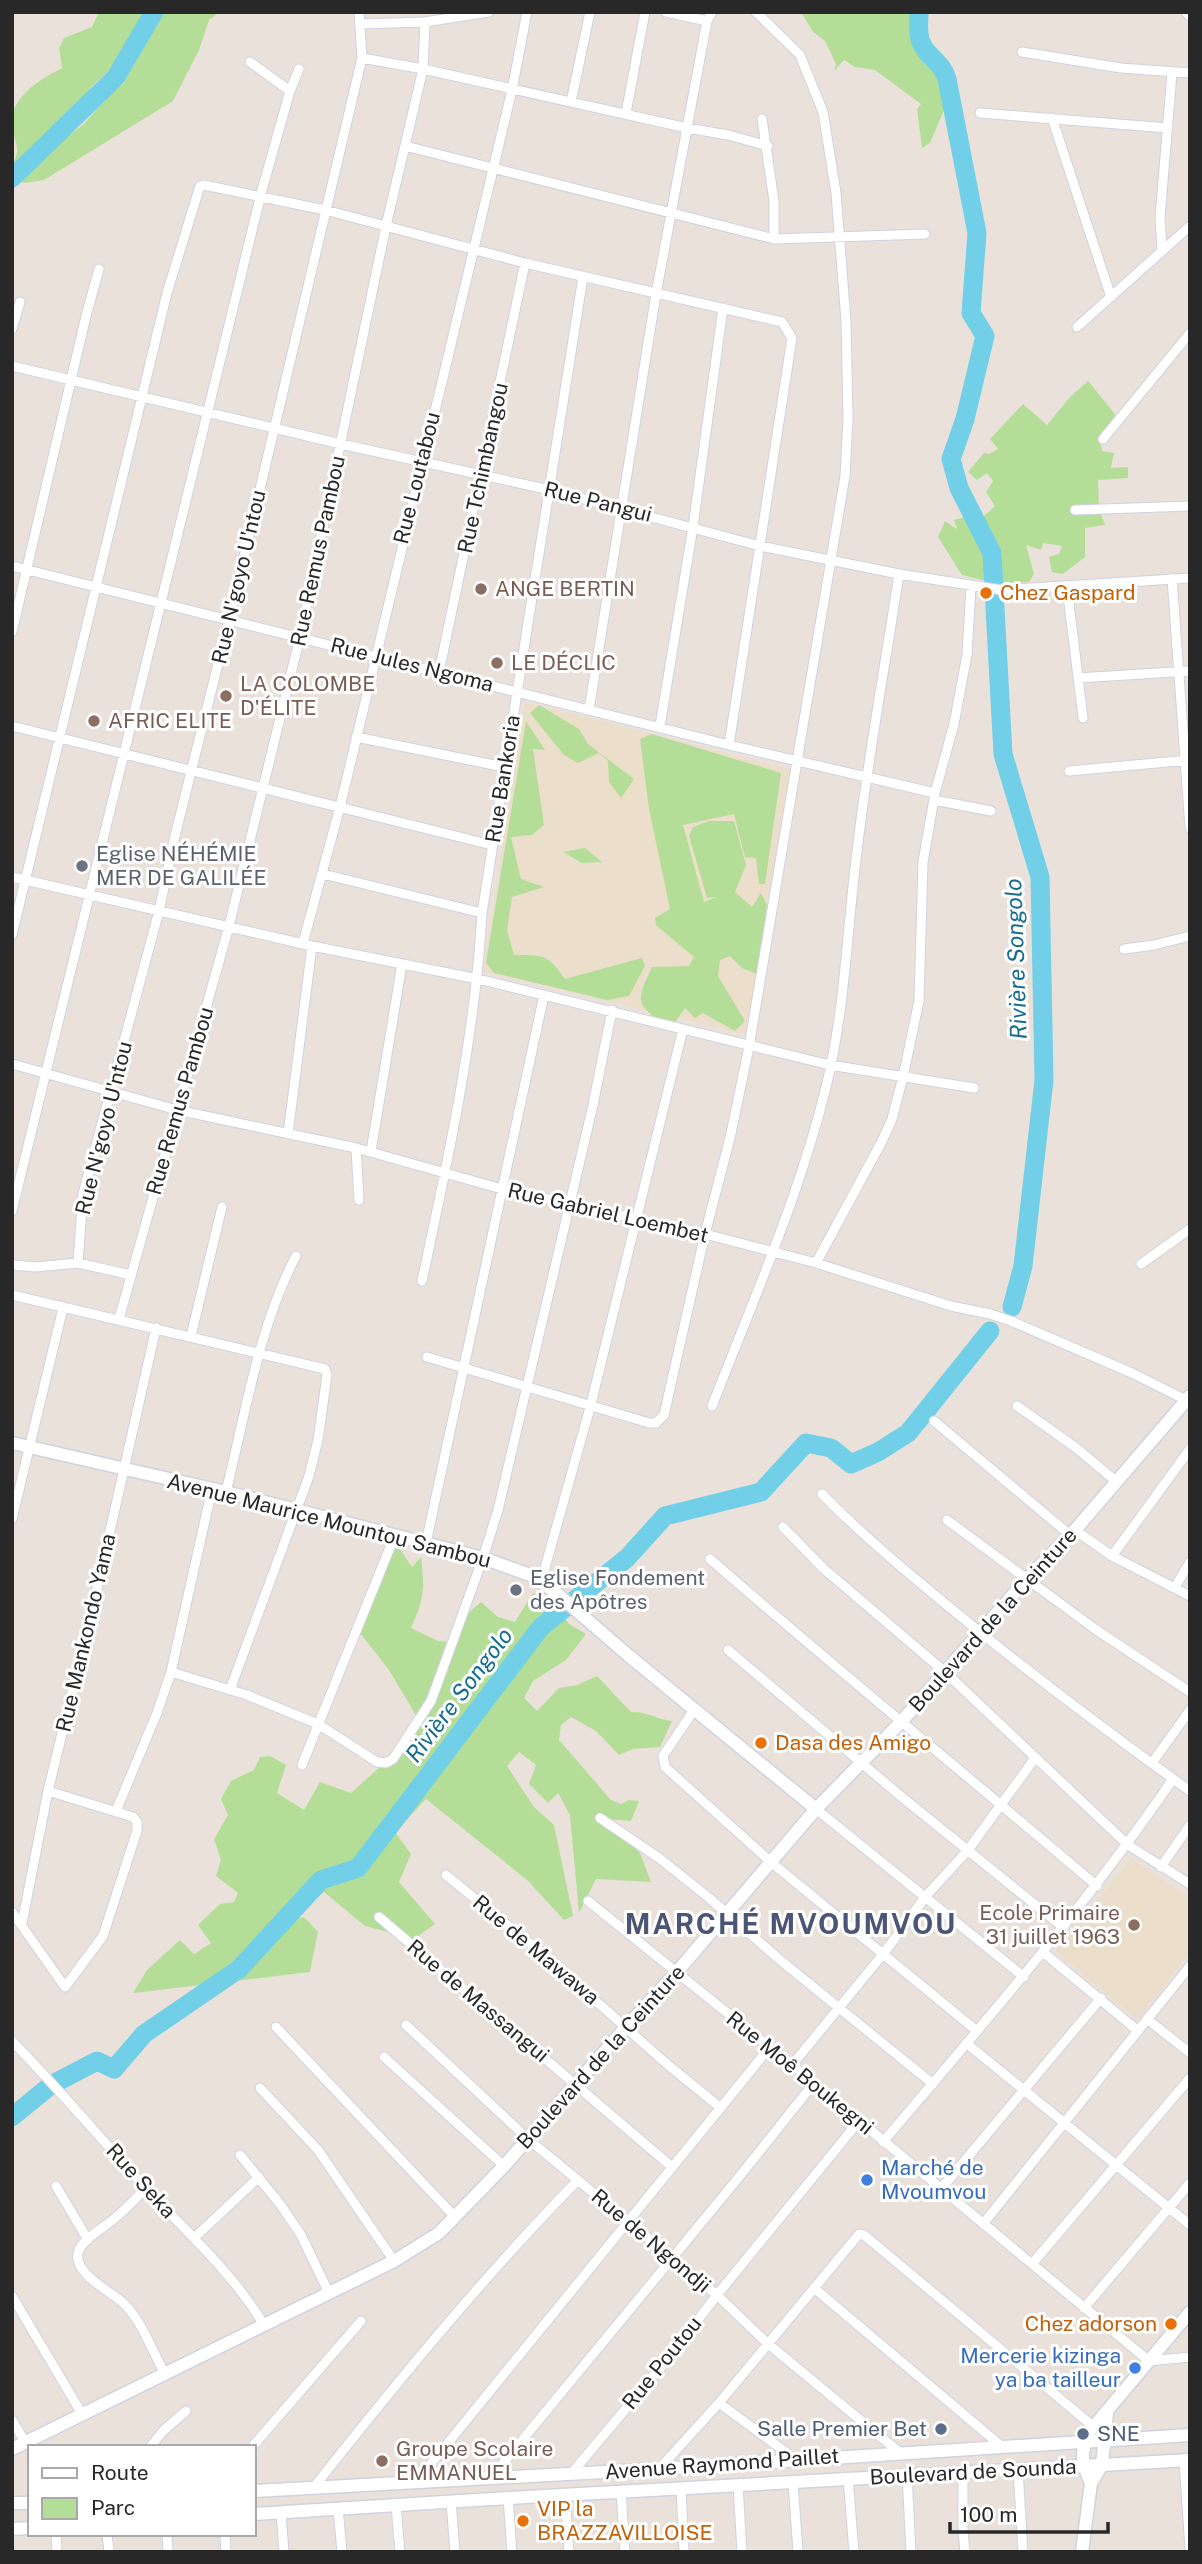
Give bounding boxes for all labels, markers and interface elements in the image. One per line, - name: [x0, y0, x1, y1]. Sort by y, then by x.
- street label: Rue Tchimbangou: [452, 380, 513, 556]
- street label: Rue Loutabou: [388, 409, 445, 546]
- street label: Rue Remus Pambou: [285, 453, 350, 649]
- street label: Rue Pangui: [542, 476, 655, 527]
- street label: Rue N'goyo U'ntou: [206, 487, 271, 666]
- place label: ANGE BERTIN: [495, 576, 635, 601]
- place label: Chez Gaspard: [1000, 580, 1135, 605]
- marker: ANGE BERTIN: [473, 581, 489, 597]
- marker: Chez Gaspard: [978, 585, 994, 601]
- street label: Rue Jules Ngoma: [328, 632, 496, 697]
- place label: LE DÉCLIC: [511, 650, 616, 675]
- marker: LE DÉCLIC: [489, 655, 505, 671]
- place label: LA COLOMBE D'ÉLITE: [240, 671, 375, 720]
- marker: LA COLOMBE D'ÉLITE: [218, 688, 234, 704]
- place label: AFRIC ELITE: [108, 708, 232, 733]
- marker: AFRIC ELITE: [86, 713, 102, 729]
- street label: Rue Bankoria: [480, 713, 525, 845]
- place label: Eglise NÉHÉMIE MER DE GALILÉE: [96, 841, 267, 890]
- marker: Eglise NÉHÉMIE MER DE GALILÉE: [74, 858, 90, 874]
- water label: Rivière Songolo: [999, 878, 1032, 1040]
- street label: Rue Remus Pambou: [141, 1004, 218, 1198]
- street label: Rue N'goyo U'ntou: [70, 1039, 137, 1217]
- street label: Rue Gabriel Loembet: [505, 1177, 711, 1248]
- street label: Avenue Maurice Mountou Sambou: [165, 1468, 494, 1573]
- street label: Boulevard de la Ceinture: [903, 1522, 1082, 1717]
- street label: Rue Mankondo Yama: [51, 1531, 120, 1734]
- place label: Eglise Fondement des Apôtres: [530, 1565, 705, 1614]
- marker: Eglise Fondement des Apôtres: [508, 1582, 524, 1598]
- water label: Rivière Songolo: [399, 1622, 518, 1767]
- place label: Dasa des Amigo: [775, 1730, 931, 1755]
- marker: Dasa des Amigo: [753, 1735, 769, 1751]
- street label: Rue de Mawawa: [468, 1890, 605, 2010]
- place label: Ecole Primaire 31 juillet 1963: [979, 1900, 1120, 1949]
- district label: MARCHÉ MVOUMVOU: [625, 1907, 957, 1940]
- marker: Ecole Primaire 31 juillet 1963: [1126, 1917, 1142, 1933]
- street label: Rue de Massangui: [402, 1934, 554, 2067]
- street label: Boulevard de la Ceinture: [511, 1959, 690, 2154]
- street label: Rue Moê Boukegni: [722, 2006, 879, 2140]
- street label: Rue Seka: [101, 2138, 181, 2223]
- place label: Marché de Mvoumvou: [881, 2155, 986, 2204]
- marker: Marché de Mvoumvou: [859, 2172, 875, 2188]
- street label: Rue de Ngondji: [587, 2183, 716, 2298]
- street label: Rue Poutou: [617, 2311, 707, 2414]
- place label: Chez adorson: [1025, 2311, 1157, 2336]
- marker: Chez adorson: [1163, 2316, 1179, 2332]
- place label: Mercerie kizinga ya ba tailleur: [960, 2343, 1121, 2392]
- marker: Mercerie kizinga ya ba tailleur: [1127, 2360, 1143, 2376]
- place label: Salle Premier Bet: [757, 2416, 927, 2441]
- marker: Salle Premier Bet: [933, 2421, 949, 2437]
- place label: SNE: [1097, 2421, 1140, 2446]
- marker: SNE: [1075, 2426, 1091, 2442]
- place label: Groupe Scolaire EMMANUEL: [396, 2436, 553, 2485]
- street label: Avenue Raymond Paillet: [604, 2443, 840, 2484]
- legend: [28, 2445, 256, 2536]
- marker: Groupe Scolaire EMMANUEL: [374, 2453, 390, 2469]
- street label: Boulevard de Sounda: [869, 2454, 1077, 2489]
- text: Route: [91, 2460, 149, 2485]
- scale bar: [950, 2490, 1108, 2534]
- text: Parc: [91, 2495, 135, 2520]
- place label: VIP la BRAZZAVILLOISE: [537, 2496, 713, 2545]
- text: 100 m: [960, 2502, 1017, 2527]
- marker: VIP la BRAZZAVILLOISE: [515, 2513, 531, 2529]

